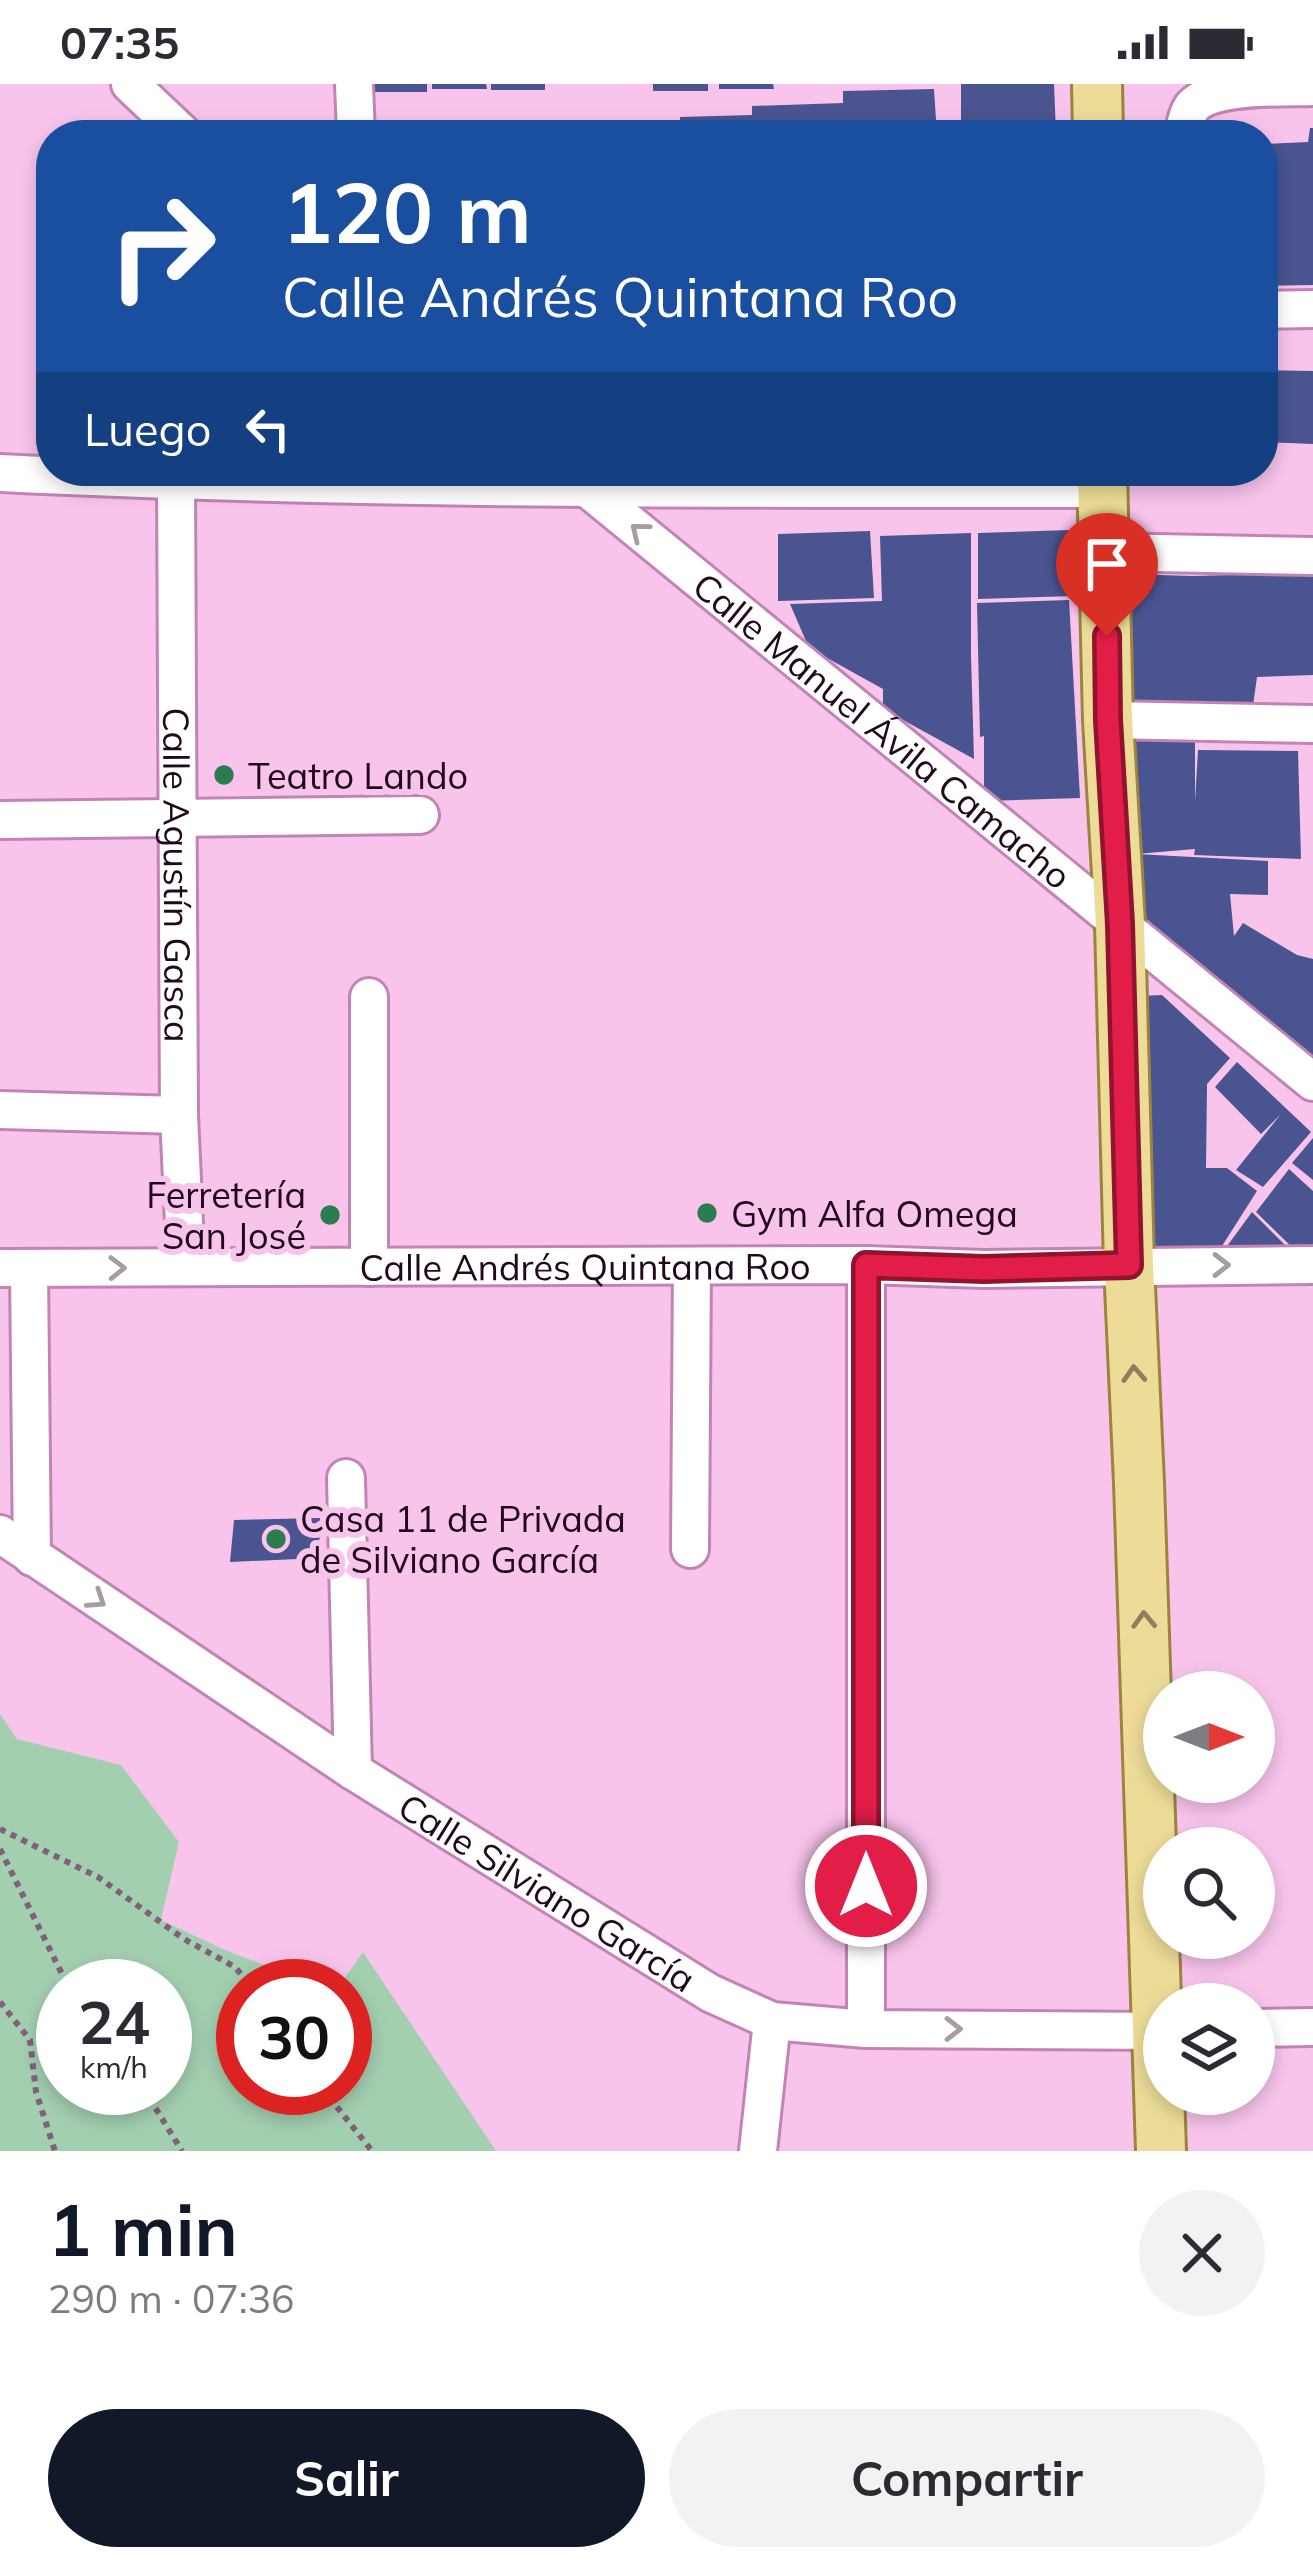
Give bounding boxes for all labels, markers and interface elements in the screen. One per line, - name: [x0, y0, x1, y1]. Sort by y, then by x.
- text: 07:35: [60, 14, 179, 70]
- text: 120 m: [282, 159, 532, 264]
- icon: right: [84, 168, 240, 324]
- text: Calle Andrés Quintana Roo: [282, 263, 958, 331]
- icon: left: [235, 396, 301, 462]
- text: Luego: [84, 401, 211, 457]
- pin: [1056, 513, 1158, 636]
- one-way arrow: [631, 524, 653, 546]
- icon: arrive: [1074, 531, 1140, 597]
- street label: Calle Manuel Ávila Camacho: [684, 562, 1081, 898]
- street label: Calle Agustín Gasca: [155, 707, 201, 1043]
- place label: Teatro Lando: [248, 753, 468, 798]
- marker: Teatro Lando: [211, 762, 237, 788]
- place label: Ferretería San José: [146, 1172, 306, 1258]
- place label: Gym Alfa Omega: [731, 1191, 1018, 1236]
- marker: Gym Alfa Omega: [694, 1200, 720, 1226]
- marker: Ferretería San José: [317, 1202, 343, 1228]
- street label: Calle Andrés Quintana Roo: [359, 1243, 811, 1289]
- one-way arrow: [1213, 1252, 1231, 1278]
- one-way arrow: [108, 1255, 127, 1281]
- one-way arrow: [1121, 1364, 1147, 1383]
- place label: Casa 11 de Privada de Silviano García: [300, 1496, 626, 1582]
- marker: Casa 11 de Privada de Silviano García: [263, 1526, 289, 1552]
- one-way arrow: [83, 1585, 105, 1607]
- one-way arrow: [1131, 1610, 1157, 1629]
- north arrow: [1143, 1671, 1275, 1803]
- map controls: [1143, 1671, 1275, 2115]
- street label: Calle Silviano García: [391, 1783, 704, 2001]
- position arrow: [803, 1823, 929, 1949]
- button: search: [1143, 1827, 1275, 1959]
- speed limit sign: 30: [216, 1959, 372, 2115]
- button: layers: [1143, 1983, 1275, 2115]
- text: 24: [78, 1984, 150, 2059]
- one-way arrow: [944, 2016, 963, 2042]
- text: km/h: [80, 2048, 148, 2086]
- text: 1 min: [48, 2184, 238, 2274]
- button: close: [1139, 2190, 1265, 2316]
- text: 290 m · 07:36: [48, 2274, 294, 2323]
- button: Salir: [48, 2409, 645, 2547]
- button: Compartir: [669, 2409, 1265, 2547]

